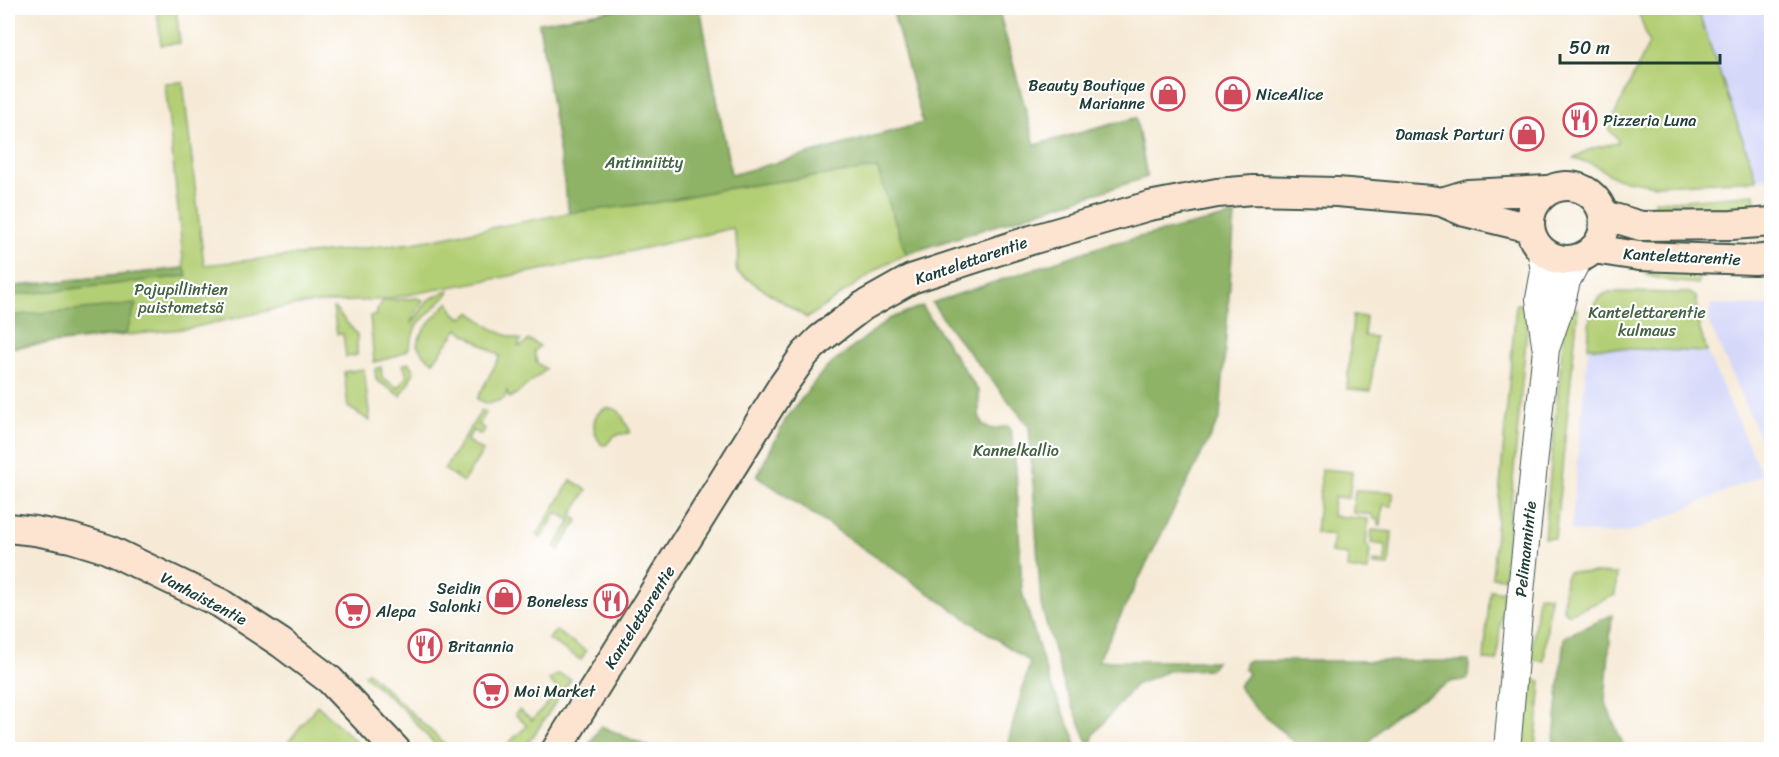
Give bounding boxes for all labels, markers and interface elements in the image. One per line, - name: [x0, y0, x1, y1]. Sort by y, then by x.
- scale bar: [1560, 27, 1720, 65]
- text: 50 m: [1569, 32, 1610, 64]
- place label: Beauty Boutique Marianne: [1028, 71, 1145, 118]
- shop icon: Beauty Boutique Marianne: [1150, 76, 1186, 112]
- shop icon: NiceAlice: [1215, 76, 1251, 112]
- place label: NiceAlice: [1256, 80, 1323, 109]
- restaurant icon: Pizzeria Luna: [1562, 102, 1598, 138]
- place label: Pizzeria Luna: [1603, 106, 1696, 135]
- shop icon: Damask Parturi: [1509, 116, 1545, 152]
- place label: Damask Parturi: [1395, 120, 1505, 149]
- park label: Antinniitty: [604, 148, 684, 177]
- street label: Kantelettarentie: [911, 228, 1031, 293]
- street label: Kantelettarentie: [1622, 239, 1741, 274]
- park label: Pajupillintien puistometsä: [134, 275, 228, 322]
- park label: Kantelettarentie kulmaus: [1588, 298, 1706, 345]
- park label: Kannelkallio: [973, 436, 1059, 465]
- street label: Pelimannintie: [1506, 499, 1545, 598]
- street label: Kantelettarentie: [596, 560, 683, 675]
- street label: Vanhaistentie: [155, 563, 253, 634]
- place label: Seidin Salonki: [429, 574, 482, 621]
- shop icon: Seidin Salonki: [486, 579, 522, 615]
- restaurant icon: Boneless: [593, 583, 629, 619]
- place label: Boneless: [527, 587, 589, 616]
- supermarket icon: Alepa: [335, 593, 371, 629]
- place label: Alepa: [375, 597, 417, 626]
- restaurant icon: Britannia: [407, 628, 443, 664]
- place label: Britannia: [448, 632, 514, 661]
- supermarket icon: Moi Market: [473, 673, 509, 709]
- place label: Moi Market: [514, 677, 596, 706]

